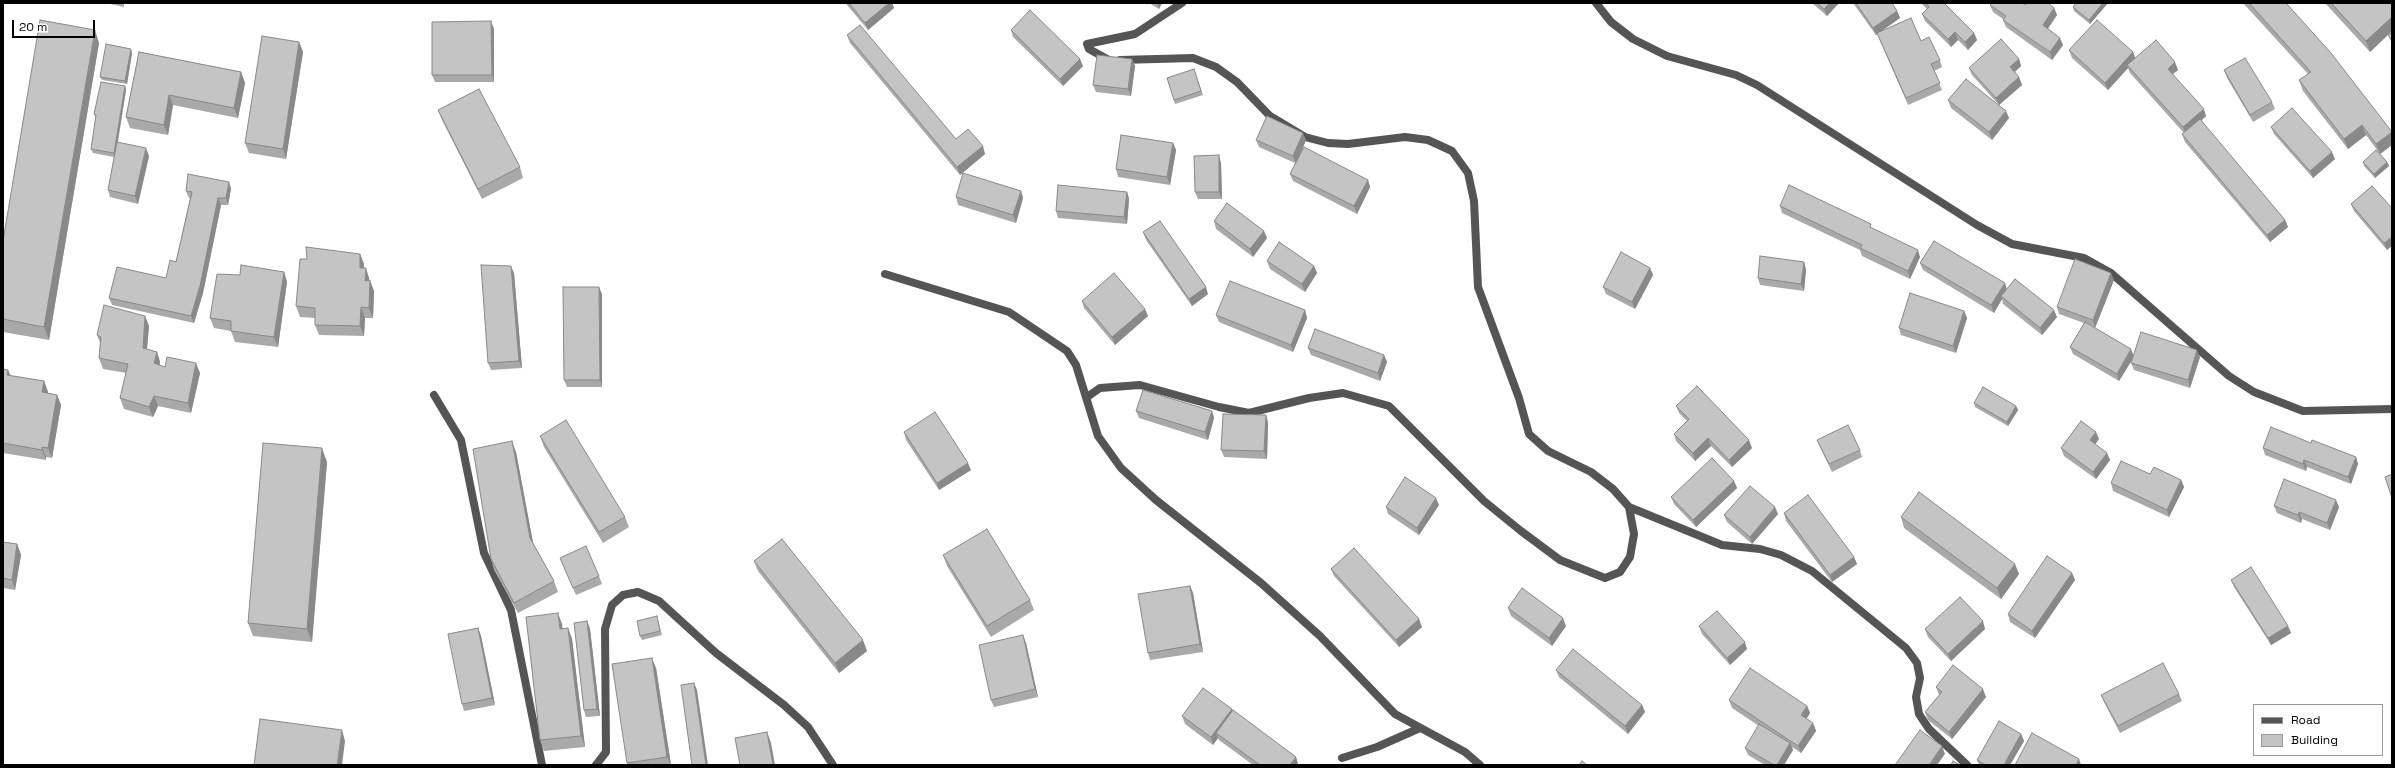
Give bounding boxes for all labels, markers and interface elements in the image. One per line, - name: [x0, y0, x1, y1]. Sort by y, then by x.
- scale bar: [14, 12, 97, 38]
- text: 20 m: [19, 19, 47, 35]
- legend: [2253, 704, 2383, 756]
- text: Road: [2291, 712, 2320, 728]
- text: Building: [2291, 732, 2338, 748]

